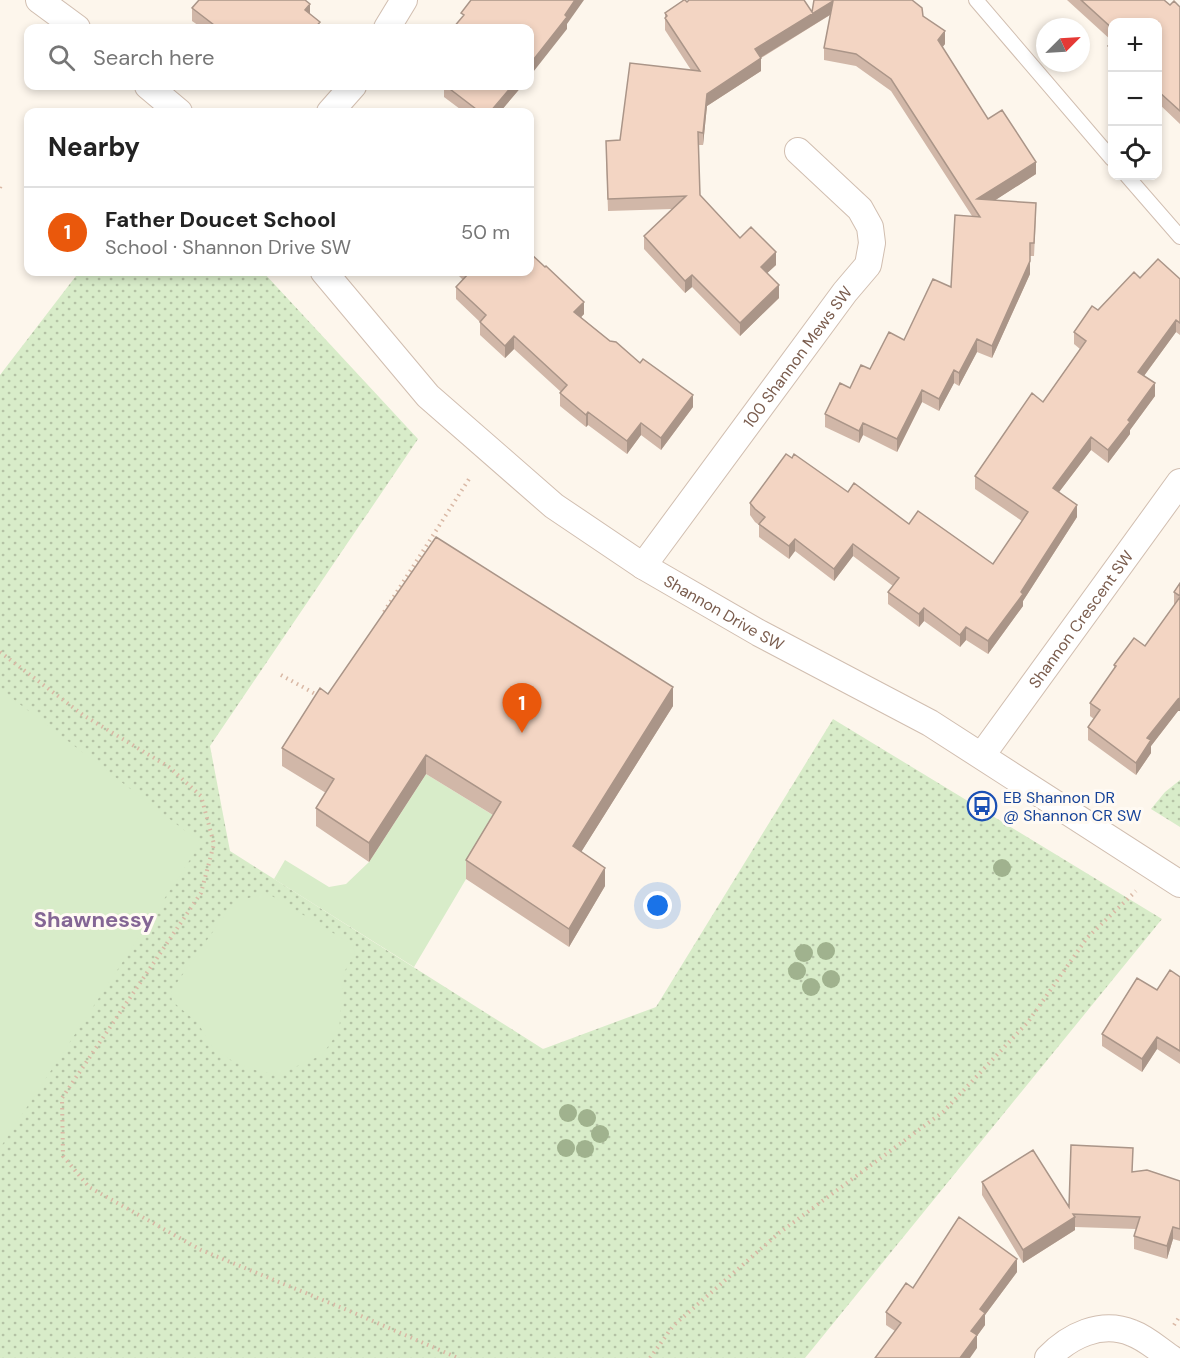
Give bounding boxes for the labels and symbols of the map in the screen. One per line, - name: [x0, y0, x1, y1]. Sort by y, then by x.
- north arrow: [1036, 18, 1090, 72]
- street label: 100 Shannon Mews SW: [738, 282, 857, 432]
- street label: Shannon Crescent SW: [1024, 546, 1138, 692]
- street label: Shannon Drive SW: [660, 570, 788, 656]
- pin: 1: [502, 684, 542, 733]
- place label: EB Shannon DR @ Shannon CR SW: [1003, 787, 1142, 826]
- bus stop icon: EB Shannon DR @ Shannon CR SW: [966, 790, 998, 822]
- your location: [643, 891, 672, 920]
- district label: Shawnessy: [34, 905, 154, 934]

